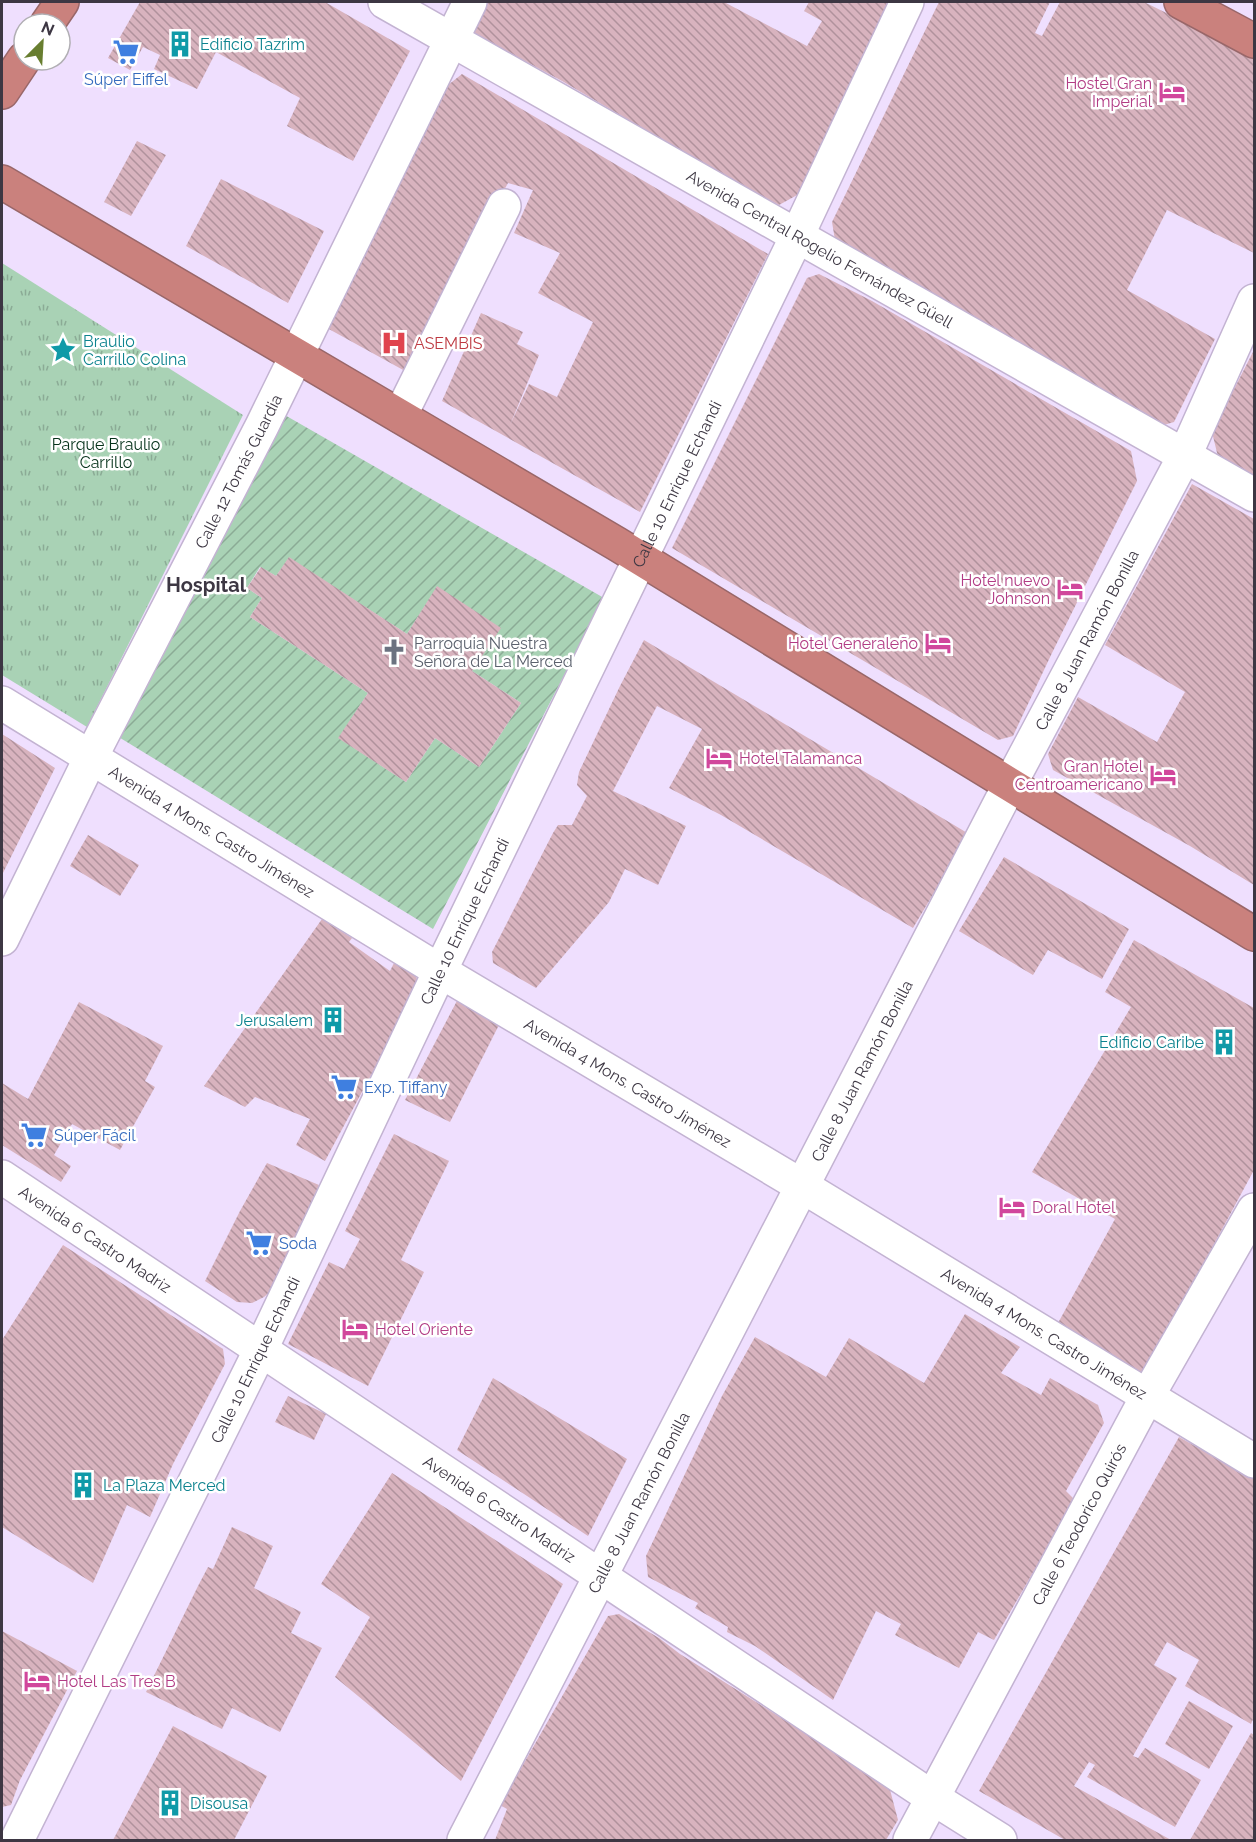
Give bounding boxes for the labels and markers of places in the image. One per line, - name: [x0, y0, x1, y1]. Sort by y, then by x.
- building icon: Edificio Tazrim: [165, 29, 195, 59]
- place label: Edificio Tazrim: [200, 35, 305, 54]
- supermarket icon: Súper Eiffel: [111, 37, 141, 67]
- place label: Súper Eiffel: [84, 70, 169, 89]
- place label: Hostel Gran Imperial: [1065, 74, 1153, 111]
- hotel icon: Hostel Gran Imperial: [1157, 77, 1187, 107]
- hospital icon: ASEMBIS: [379, 328, 409, 358]
- place label: Braulio Carrillo Colina: [83, 332, 186, 369]
- place label: ASEMBIS: [414, 334, 483, 353]
- place icon: Braulio Carrillo Colina: [48, 335, 78, 365]
- place label: Hotel nuevo Johnson: [961, 571, 1050, 608]
- hotel icon: Hotel nuevo Johnson: [1055, 574, 1085, 604]
- hotel icon: Hotel Generaleño: [923, 628, 953, 658]
- place label: Parroquia Nuestra Señora de La Merced: [414, 634, 573, 671]
- place label: Hotel Generaleño: [788, 634, 918, 653]
- church icon: Parroquia Nuestra Señora de La Merced: [379, 637, 409, 667]
- hotel icon: Hotel Talamanca: [704, 743, 734, 773]
- place label: Hotel Talamanca: [739, 749, 862, 768]
- place label: Gran Hotel Centroamericano: [1015, 757, 1144, 794]
- hotel icon: Gran Hotel Centroamericano: [1148, 760, 1178, 790]
- building icon: Jerusalem: [318, 1005, 348, 1035]
- place label: Jerusalem: [236, 1011, 313, 1030]
- building icon: Edificio Caribe: [1209, 1027, 1239, 1057]
- place label: Edificio Caribe: [1099, 1033, 1204, 1052]
- supermarket icon: Exp. Tiffany: [329, 1072, 359, 1102]
- place label: Exp. Tiffany: [364, 1078, 448, 1097]
- supermarket icon: Súper Fácil: [19, 1120, 49, 1150]
- place label: Súper Fácil: [54, 1126, 136, 1145]
- hotel icon: Doral Hotel: [997, 1192, 1027, 1222]
- place label: Doral Hotel: [1032, 1198, 1116, 1217]
- supermarket icon: Soda: [244, 1228, 274, 1258]
- place label: Soda: [279, 1234, 317, 1253]
- hotel icon: Hotel Oriente: [340, 1314, 370, 1344]
- place label: Hotel Oriente: [375, 1320, 473, 1339]
- building icon: La Plaza Merced: [68, 1470, 98, 1500]
- place label: La Plaza Merced: [103, 1476, 226, 1495]
- hotel icon: Hotel Las Tres B: [22, 1666, 52, 1696]
- place label: Hotel Las Tres B: [57, 1672, 176, 1691]
- building icon: Disousa: [155, 1788, 185, 1818]
- place label: Disousa: [190, 1794, 248, 1813]

